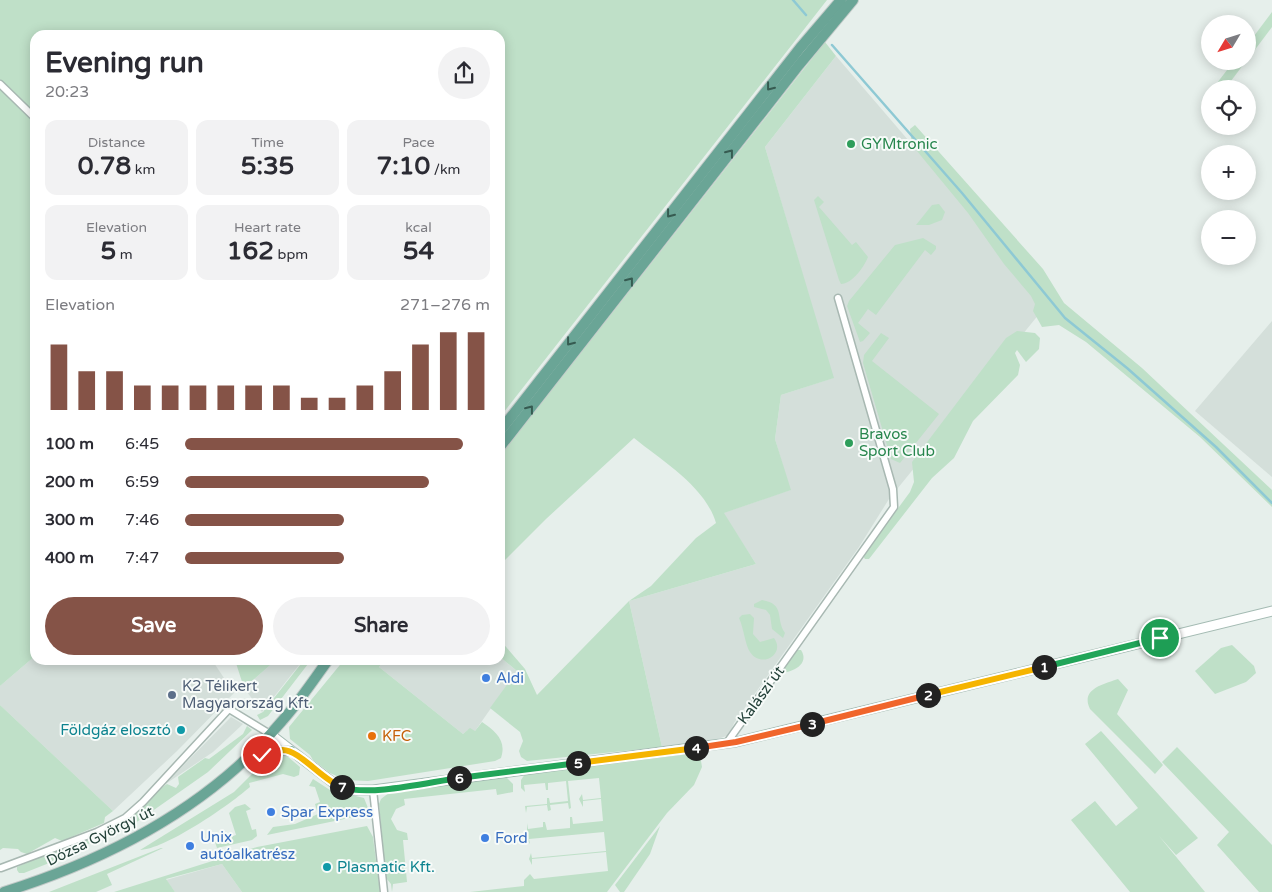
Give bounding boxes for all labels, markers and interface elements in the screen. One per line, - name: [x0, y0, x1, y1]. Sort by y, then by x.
- north arrow: [1201, 15, 1256, 70]
- map controls: [1201, 15, 1256, 265]
- text: Evening run: [45, 46, 204, 80]
- button: share: [438, 47, 490, 99]
- button: locate: [1201, 80, 1256, 135]
- one-way arrow: [767, 81, 776, 90]
- text: 20:23: [45, 82, 89, 102]
- text: Distance: [88, 134, 145, 151]
- text: Time: [251, 134, 284, 151]
- text: Pace: [402, 134, 435, 151]
- place label: GYMtronic: [861, 135, 938, 153]
- marker: GYMtronic: [845, 138, 857, 150]
- button: +: [1201, 145, 1256, 200]
- one-way arrow: [724, 149, 733, 158]
- text: 0.78: [78, 151, 131, 181]
- text: 5:35: [241, 151, 294, 181]
- text: 7:10: [377, 151, 430, 181]
- text: km: [131, 161, 155, 178]
- text: /km: [430, 161, 460, 178]
- one-way arrow: [666, 209, 675, 218]
- button: −: [1201, 210, 1256, 265]
- text: Elevation: [86, 219, 147, 236]
- text: Heart rate: [234, 219, 301, 236]
- text: kcal: [405, 219, 432, 236]
- text: 5: [100, 236, 116, 266]
- text: 162: [227, 236, 274, 266]
- text: 54: [403, 236, 434, 266]
- text: m: [116, 246, 133, 263]
- text: bpm: [274, 246, 308, 263]
- one-way arrow: [624, 277, 633, 287]
- text: Elevation: [45, 295, 115, 315]
- text: 271–276 m: [400, 295, 490, 315]
- one-way arrow: [567, 336, 575, 345]
- one-way arrow: [524, 405, 533, 415]
- place label: Bravos Sport Club: [859, 425, 935, 460]
- text: 100 m: [45, 434, 94, 454]
- text: 6:45: [125, 434, 159, 454]
- marker: Bravos Sport Club: [843, 437, 855, 449]
- text: 200 m: [45, 472, 94, 492]
- text: 6:59: [125, 472, 159, 492]
- text: 300 m: [45, 510, 94, 530]
- text: 7:46: [125, 510, 159, 530]
- text: 400 m: [45, 548, 94, 568]
- text: 7:47: [125, 548, 159, 568]
- button: Save: [45, 597, 263, 655]
- button: Share: [273, 597, 490, 655]
- pin: [1139, 617, 1181, 659]
- icon: arrive: [1146, 624, 1174, 652]
- pin: 1: [1032, 654, 1056, 680]
- text: 1: [1040, 659, 1049, 676]
- street label: Kalászi út: [734, 662, 788, 728]
- place label: Aldi: [496, 669, 524, 687]
- marker: Aldi: [480, 672, 492, 684]
- place label: K2 Télikert Magyarország Kft.: [182, 677, 313, 712]
- pin: 2: [916, 682, 940, 708]
- text: 2: [924, 687, 933, 704]
- marker: K2 Télikert Magyarország Kft.: [166, 689, 178, 701]
- pin: 3: [800, 712, 824, 736]
- text: 3: [808, 716, 817, 733]
- place label: Földgáz elosztó: [60, 721, 171, 739]
- marker: Földgáz elosztó: [175, 724, 187, 736]
- place label: KFC: [382, 727, 411, 745]
- marker: KFC: [366, 730, 378, 742]
- pin: [241, 734, 283, 776]
- pin: 4: [684, 736, 708, 760]
- text: 4: [692, 740, 701, 757]
- icon: check: [248, 741, 276, 769]
- pin: 5: [566, 750, 590, 776]
- text: 5: [574, 755, 583, 772]
- pin: 6: [446, 766, 472, 790]
- text: 6: [455, 770, 464, 787]
- pin: 7: [330, 774, 354, 800]
- text: 7: [338, 779, 347, 796]
- street label: Dózsa György út: [43, 802, 157, 870]
- place label: Spar Express: [281, 803, 373, 821]
- marker: Spar Express: [265, 806, 277, 818]
- place label: Unix autóalkatrész: [200, 828, 295, 863]
- place label: Ford: [495, 829, 528, 847]
- marker: Ford: [479, 832, 491, 844]
- marker: Unix autóalkatrész: [184, 840, 196, 852]
- place label: Plasmatic Kft.: [337, 858, 435, 876]
- marker: Plasmatic Kft.: [321, 861, 333, 873]

